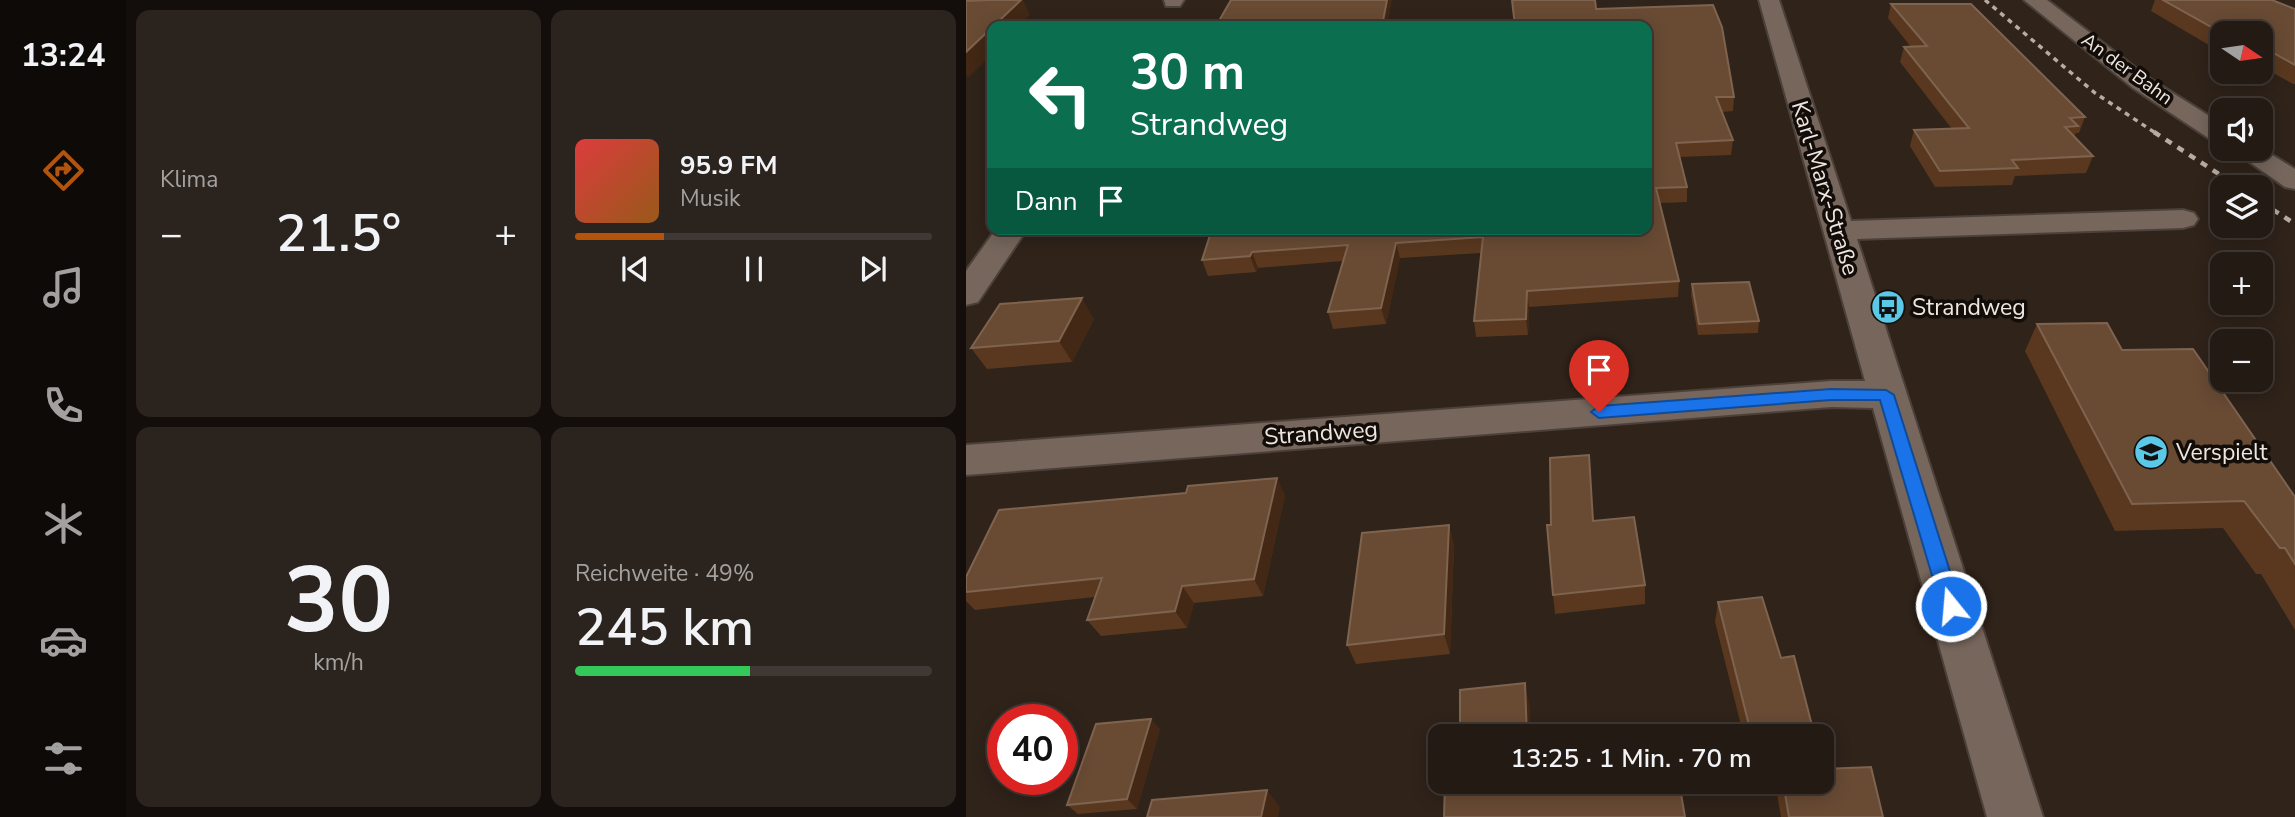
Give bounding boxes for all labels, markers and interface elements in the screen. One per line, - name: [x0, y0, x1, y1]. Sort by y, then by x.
- north arrow: [2210, 21, 2273, 84]
- map controls: [2210, 21, 2273, 392]
- street label: An der Bahn: [2076, 27, 2178, 111]
- text: 13:24: [21, 34, 105, 77]
- text: 30 m: [1130, 39, 1245, 106]
- icon: left: [1015, 49, 1106, 140]
- street label: Karl-Marx-Straße: [1784, 97, 1866, 279]
- button: sound: [2210, 98, 2273, 161]
- text: Strandweg: [1130, 103, 1288, 146]
- icon: directions: [39, 146, 88, 195]
- text: 95.9 FM: [680, 148, 777, 183]
- text: Klima: [160, 164, 218, 195]
- button: layers: [2210, 175, 2273, 238]
- icon: arrive: [1092, 182, 1130, 220]
- text: Musik: [680, 183, 740, 214]
- text: Dann: [1015, 184, 1078, 219]
- text: 21.5°: [276, 198, 401, 269]
- text: −: [160, 209, 183, 260]
- text: +: [494, 209, 517, 260]
- icon: previous: [616, 250, 654, 288]
- icon: pause: [735, 250, 773, 288]
- icon: next: [854, 250, 892, 288]
- button: +: [2210, 252, 2273, 315]
- icon: music: [39, 263, 88, 312]
- bus stop icon: Strandweg: [1869, 288, 1907, 326]
- place label: Strandweg: [1912, 292, 2026, 323]
- button: −: [2210, 329, 2273, 392]
- pin: [1569, 340, 1629, 412]
- icon: arrive: [1580, 351, 1618, 389]
- icon: phone: [39, 381, 88, 430]
- street label: Strandweg: [1263, 414, 1379, 452]
- school or university icon: Verspielt: [2132, 433, 2170, 471]
- place label: Verspielt: [2175, 437, 2269, 468]
- icon: climate: [39, 499, 88, 548]
- text: 30: [284, 539, 393, 663]
- text: Reichweite · 49%: [575, 558, 754, 589]
- position arrow: [1914, 569, 1988, 643]
- text: 245 km: [575, 592, 754, 663]
- icon: car: [39, 616, 88, 665]
- text: km/h: [313, 647, 364, 678]
- speed limit sign: 40: [987, 704, 1078, 795]
- icon: filters: [39, 734, 88, 783]
- text: 13:25 · 1 Min. · 70 m: [1510, 741, 1752, 776]

